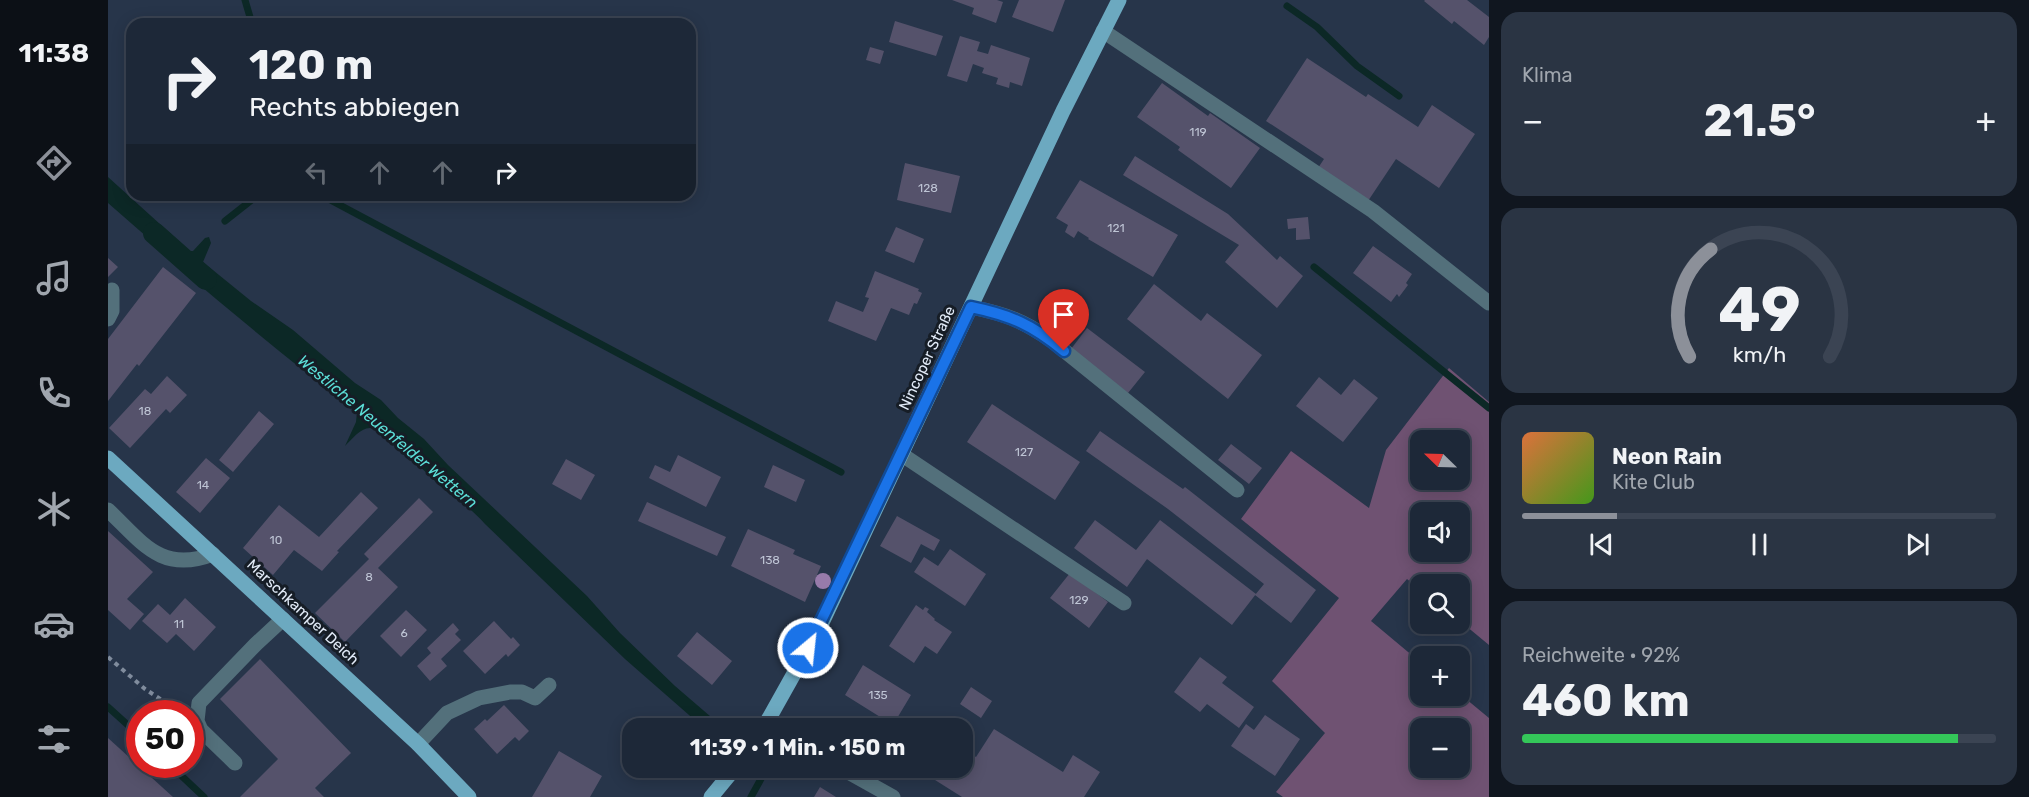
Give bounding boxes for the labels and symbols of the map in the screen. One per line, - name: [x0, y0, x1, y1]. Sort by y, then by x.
- house number: 119: [1189, 125, 1207, 139]
- house number: 128: [918, 181, 938, 195]
- house number: 121: [1107, 221, 1125, 235]
- pin: [1038, 289, 1089, 351]
- street label: Nincoper Straße: [895, 303, 959, 413]
- water label: Westliche Neuenfelder Wettern: [294, 351, 481, 512]
- house number: 18: [139, 404, 151, 418]
- north arrow: [1410, 430, 1470, 490]
- house number: 127: [1015, 445, 1033, 459]
- house number: 14: [197, 478, 210, 492]
- house number: 10: [270, 533, 282, 547]
- house number: 138: [760, 553, 780, 567]
- street label: Marschkamper Deich: [243, 556, 363, 668]
- house number: 8: [365, 570, 373, 584]
- house number: 129: [1069, 593, 1089, 607]
- position arrow: [776, 616, 840, 680]
- house number: 11: [174, 617, 184, 631]
- house number: 6: [400, 626, 408, 640]
- house number: 135: [868, 688, 888, 702]
- speed limit sign: 50: [126, 700, 204, 778]

